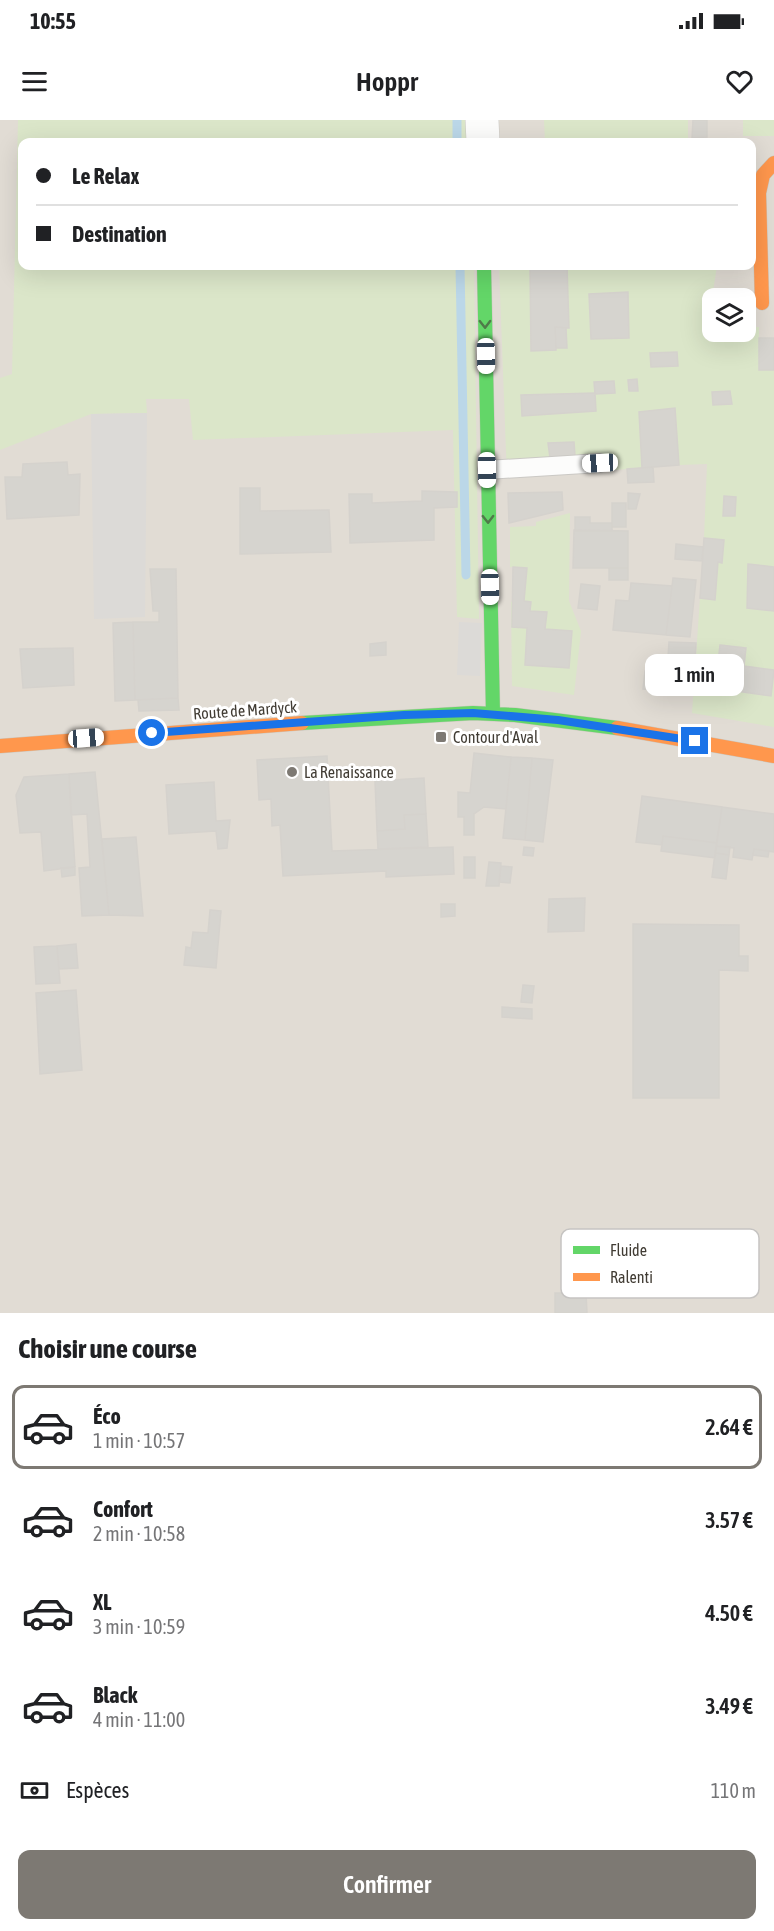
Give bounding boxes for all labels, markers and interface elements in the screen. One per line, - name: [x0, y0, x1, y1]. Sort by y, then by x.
- text: 10:55: [30, 8, 76, 34]
- icon: menu: [18, 65, 51, 98]
- icon: heart: [723, 65, 756, 98]
- text: Hoppr: [356, 66, 418, 97]
- text: Le Relax: [72, 163, 139, 189]
- text: Destination: [72, 221, 167, 247]
- map controls: [702, 288, 756, 342]
- button: layers: [702, 288, 756, 342]
- one-way arrow: [479, 319, 491, 328]
- car: [477, 338, 495, 374]
- car: [478, 452, 496, 488]
- car: [582, 453, 618, 473]
- one-way arrow: [482, 514, 495, 523]
- car: [481, 569, 499, 605]
- callout: 1 min: [646, 654, 744, 696]
- text: 1 min: [674, 663, 715, 686]
- street label: Route de Mardyck: [192, 697, 298, 724]
- route start: [138, 719, 165, 746]
- route end: [681, 727, 708, 754]
- car: [67, 728, 105, 748]
- place label: Contour d'Aval: [453, 728, 539, 746]
- marker: Contour d'Aval: [434, 730, 448, 744]
- place label: La Renaissance: [304, 763, 394, 781]
- marker: La Renaissance: [285, 765, 299, 779]
- legend: [561, 1229, 759, 1298]
- text: Fluide: [610, 1241, 647, 1259]
- text: Ralenti: [610, 1268, 653, 1286]
- text: Choisir une course: [18, 1333, 197, 1364]
- icon: car: [21, 1400, 75, 1454]
- text: Éco: [93, 1403, 121, 1429]
- text: 2.64 €: [705, 1414, 753, 1440]
- text: 1 min · 10:57: [93, 1429, 185, 1452]
- icon: car: [21, 1493, 75, 1547]
- text: Confort: [93, 1496, 153, 1522]
- text: 3.57 €: [705, 1507, 753, 1533]
- text: 2 min · 10:58: [93, 1522, 185, 1545]
- icon: car: [21, 1586, 75, 1640]
- text: XL: [93, 1589, 111, 1615]
- text: 4.50 €: [705, 1600, 753, 1626]
- text: 3 min · 10:59: [93, 1615, 185, 1638]
- icon: car: [21, 1679, 75, 1733]
- text: Black: [93, 1682, 137, 1708]
- text: 3.49 €: [705, 1693, 753, 1719]
- text: 4 min · 11:00: [93, 1708, 185, 1731]
- icon: cash: [18, 1774, 51, 1807]
- text: Espèces: [66, 1777, 129, 1803]
- text: 110 m: [711, 1779, 756, 1802]
- button: Confirmer: [18, 1850, 756, 1919]

